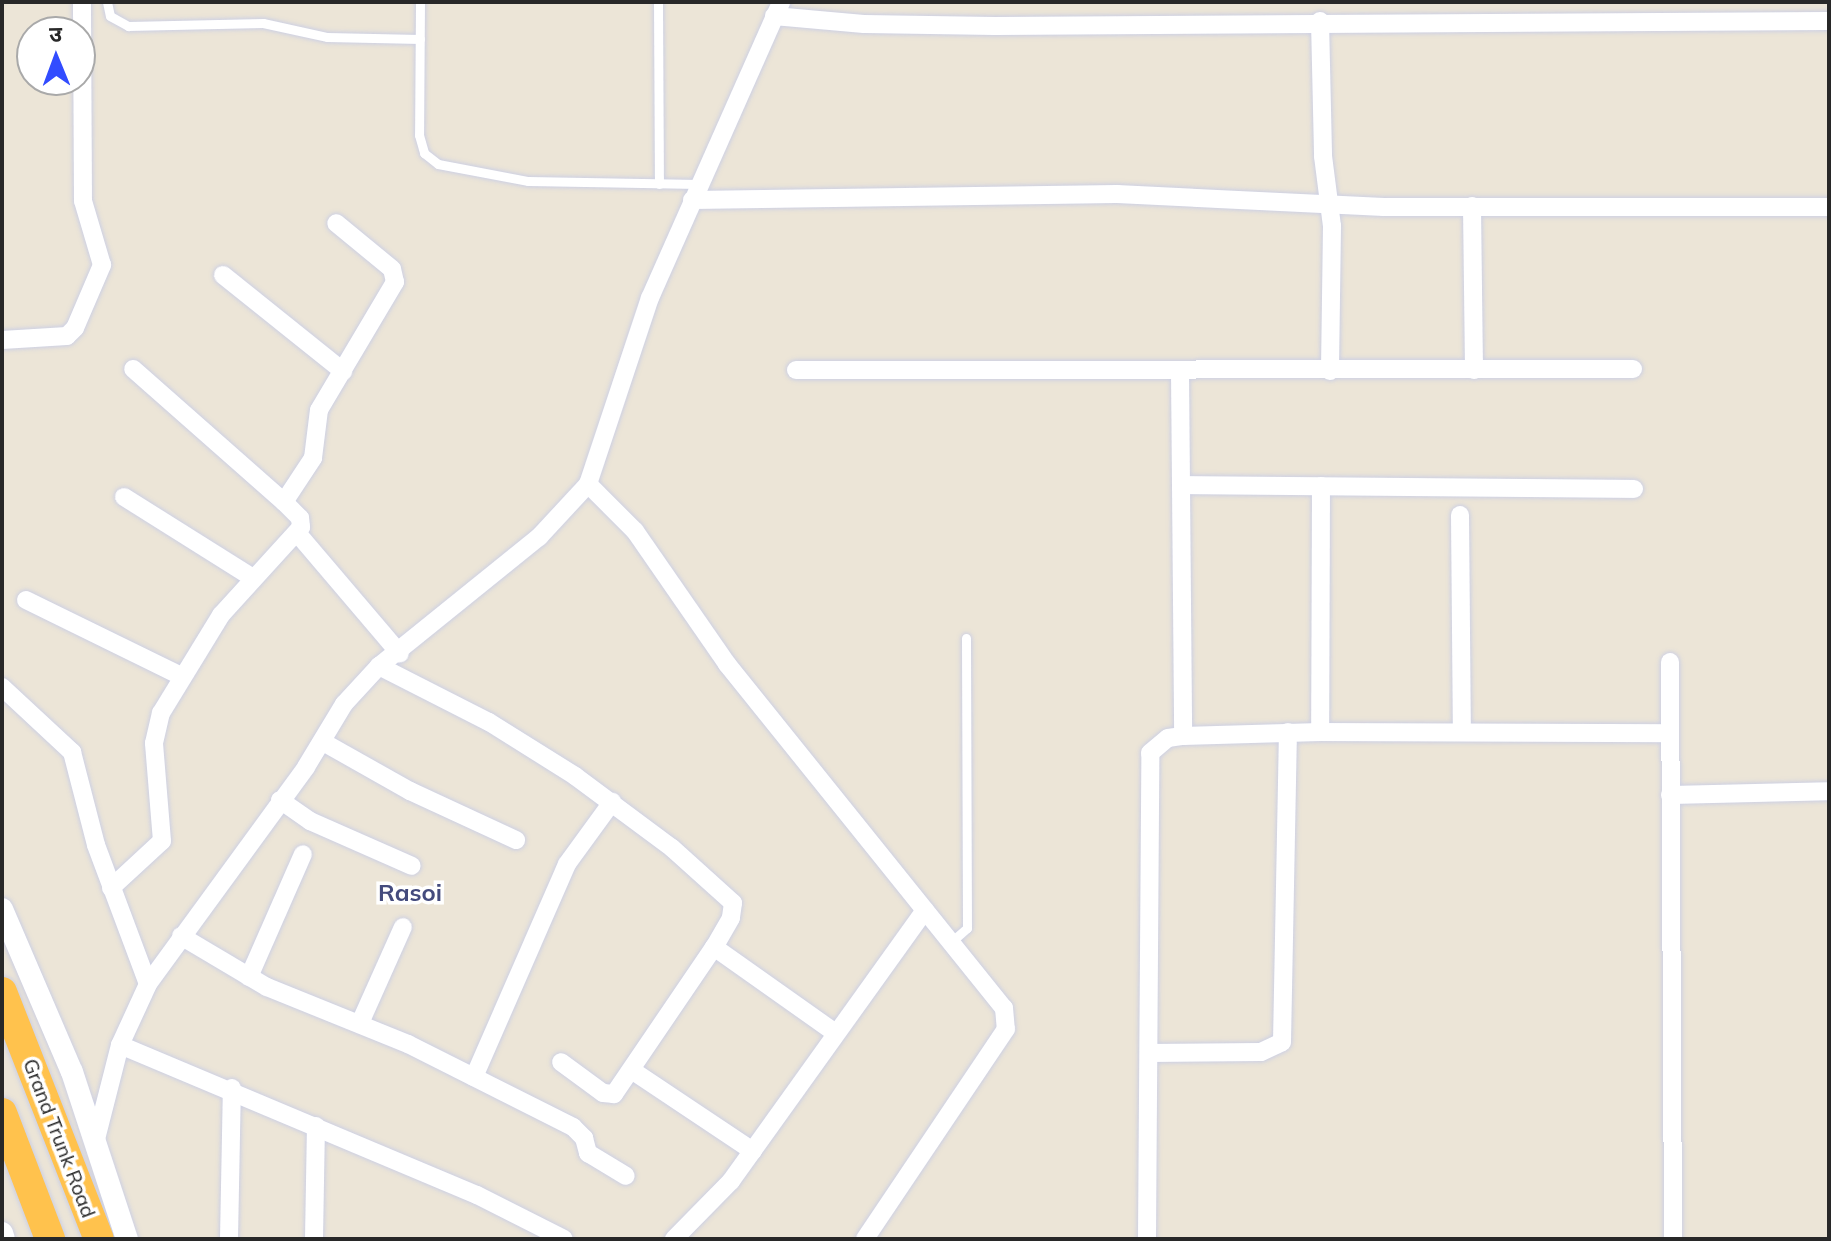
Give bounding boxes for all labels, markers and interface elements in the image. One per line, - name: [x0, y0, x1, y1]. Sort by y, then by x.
- north arrow: [16, 16, 96, 96]
- text: उ: [49, 20, 62, 48]
- district label: Rasoi: [378, 879, 442, 907]
- street label: Grand Trunk Road: [19, 1055, 101, 1221]

